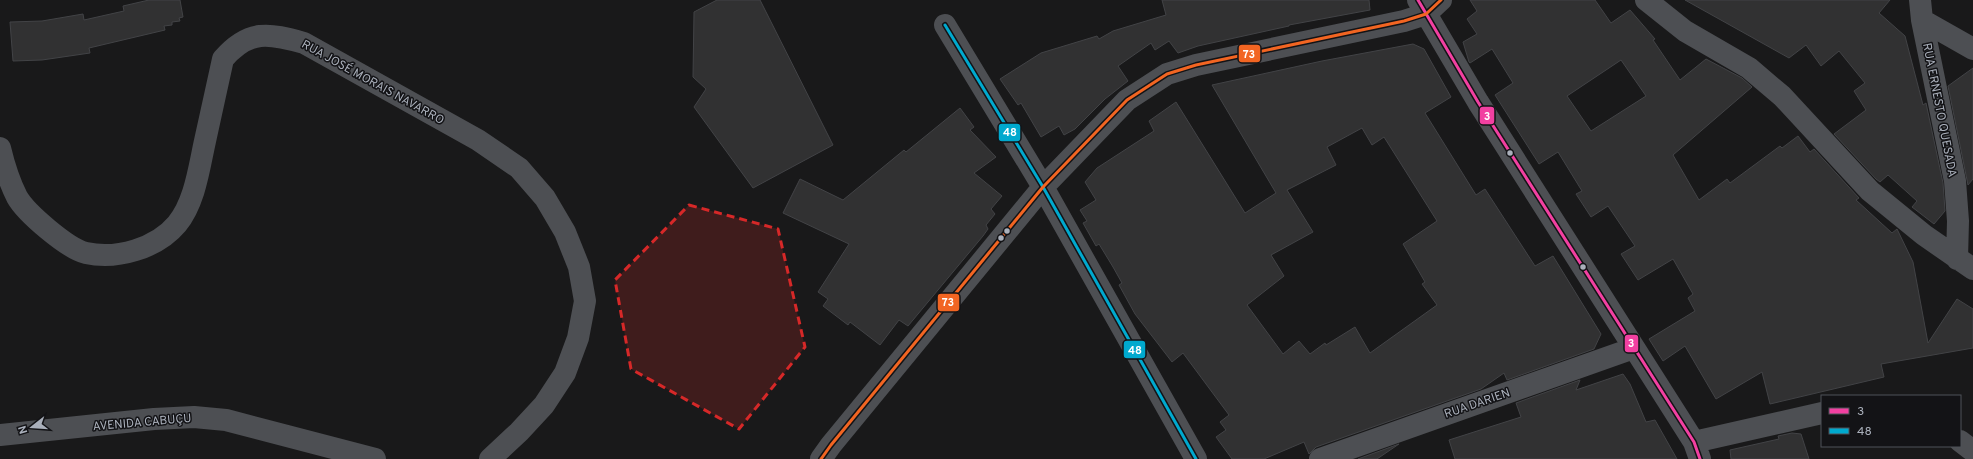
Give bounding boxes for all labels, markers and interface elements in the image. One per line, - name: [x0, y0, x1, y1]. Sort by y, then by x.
- street label: RUA JOSÉ MORAIS NAVARRO: [298, 37, 447, 129]
- street label: RUA ERNESTO QUESADA: [1918, 42, 1960, 179]
- line badge: 73: [1238, 44, 1261, 63]
- text: 73: [1243, 48, 1255, 62]
- line badge: 3: [1479, 106, 1495, 125]
- text: 3: [1484, 110, 1490, 124]
- line badge: 48: [998, 123, 1021, 142]
- text: 48: [1003, 126, 1017, 140]
- unlabelled marker: [1505, 148, 1515, 158]
- unlabelled marker: [1002, 226, 1012, 236]
- unlabelled marker: [996, 233, 1006, 243]
- unlabelled marker: [1578, 262, 1588, 272]
- line badge: 73: [937, 293, 960, 312]
- text: 73: [942, 296, 954, 310]
- line badge: 3: [1624, 334, 1639, 353]
- text: 3: [1628, 337, 1634, 351]
- line badge: 48: [1123, 340, 1146, 359]
- text: 48: [1128, 344, 1142, 358]
- street label: RUA DARIEN: [1442, 385, 1512, 423]
- legend: [1821, 395, 1961, 447]
- text: 3: [1857, 404, 1864, 420]
- north arrow: [12, 407, 52, 447]
- street label: AVENIDA CABUÇU: [92, 411, 192, 435]
- text: N: [16, 424, 31, 435]
- text: 48: [1857, 424, 1872, 440]

